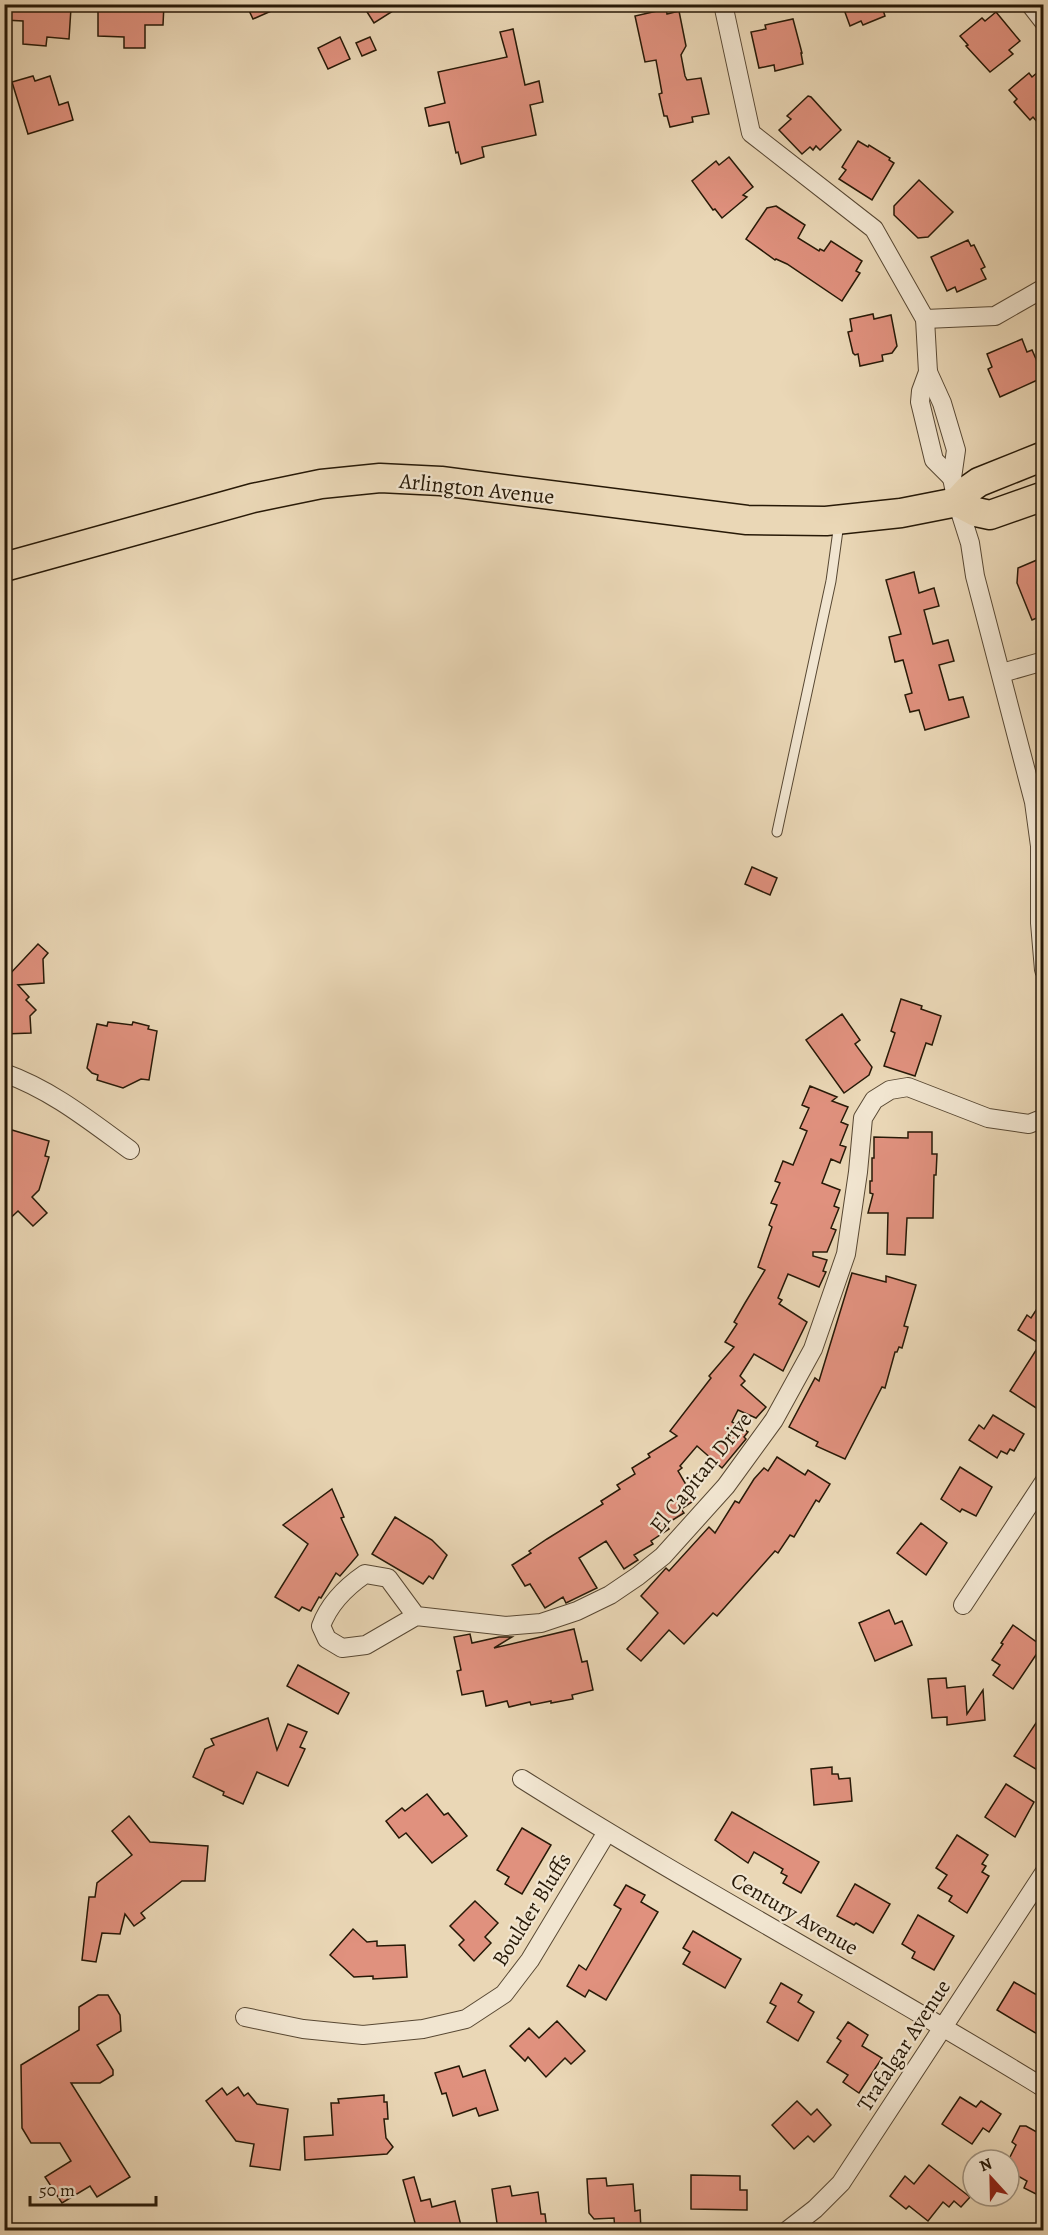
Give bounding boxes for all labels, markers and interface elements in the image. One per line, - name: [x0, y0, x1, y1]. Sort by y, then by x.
- street label: Arlington Avenue: [397, 466, 556, 512]
- street label: El Capitan Drive: [643, 1406, 759, 1540]
- street label: Boulder Bluffs: [485, 1847, 579, 1972]
- street label: Century Avenue: [725, 1865, 864, 1963]
- street label: Trafalgar Avenue: [850, 1974, 958, 2117]
- north arrow: [961, 2148, 1021, 2208]
- text: N: [976, 2153, 996, 2177]
- scale bar: [30, 2169, 156, 2207]
- text: 50 m: [39, 2178, 75, 2202]

